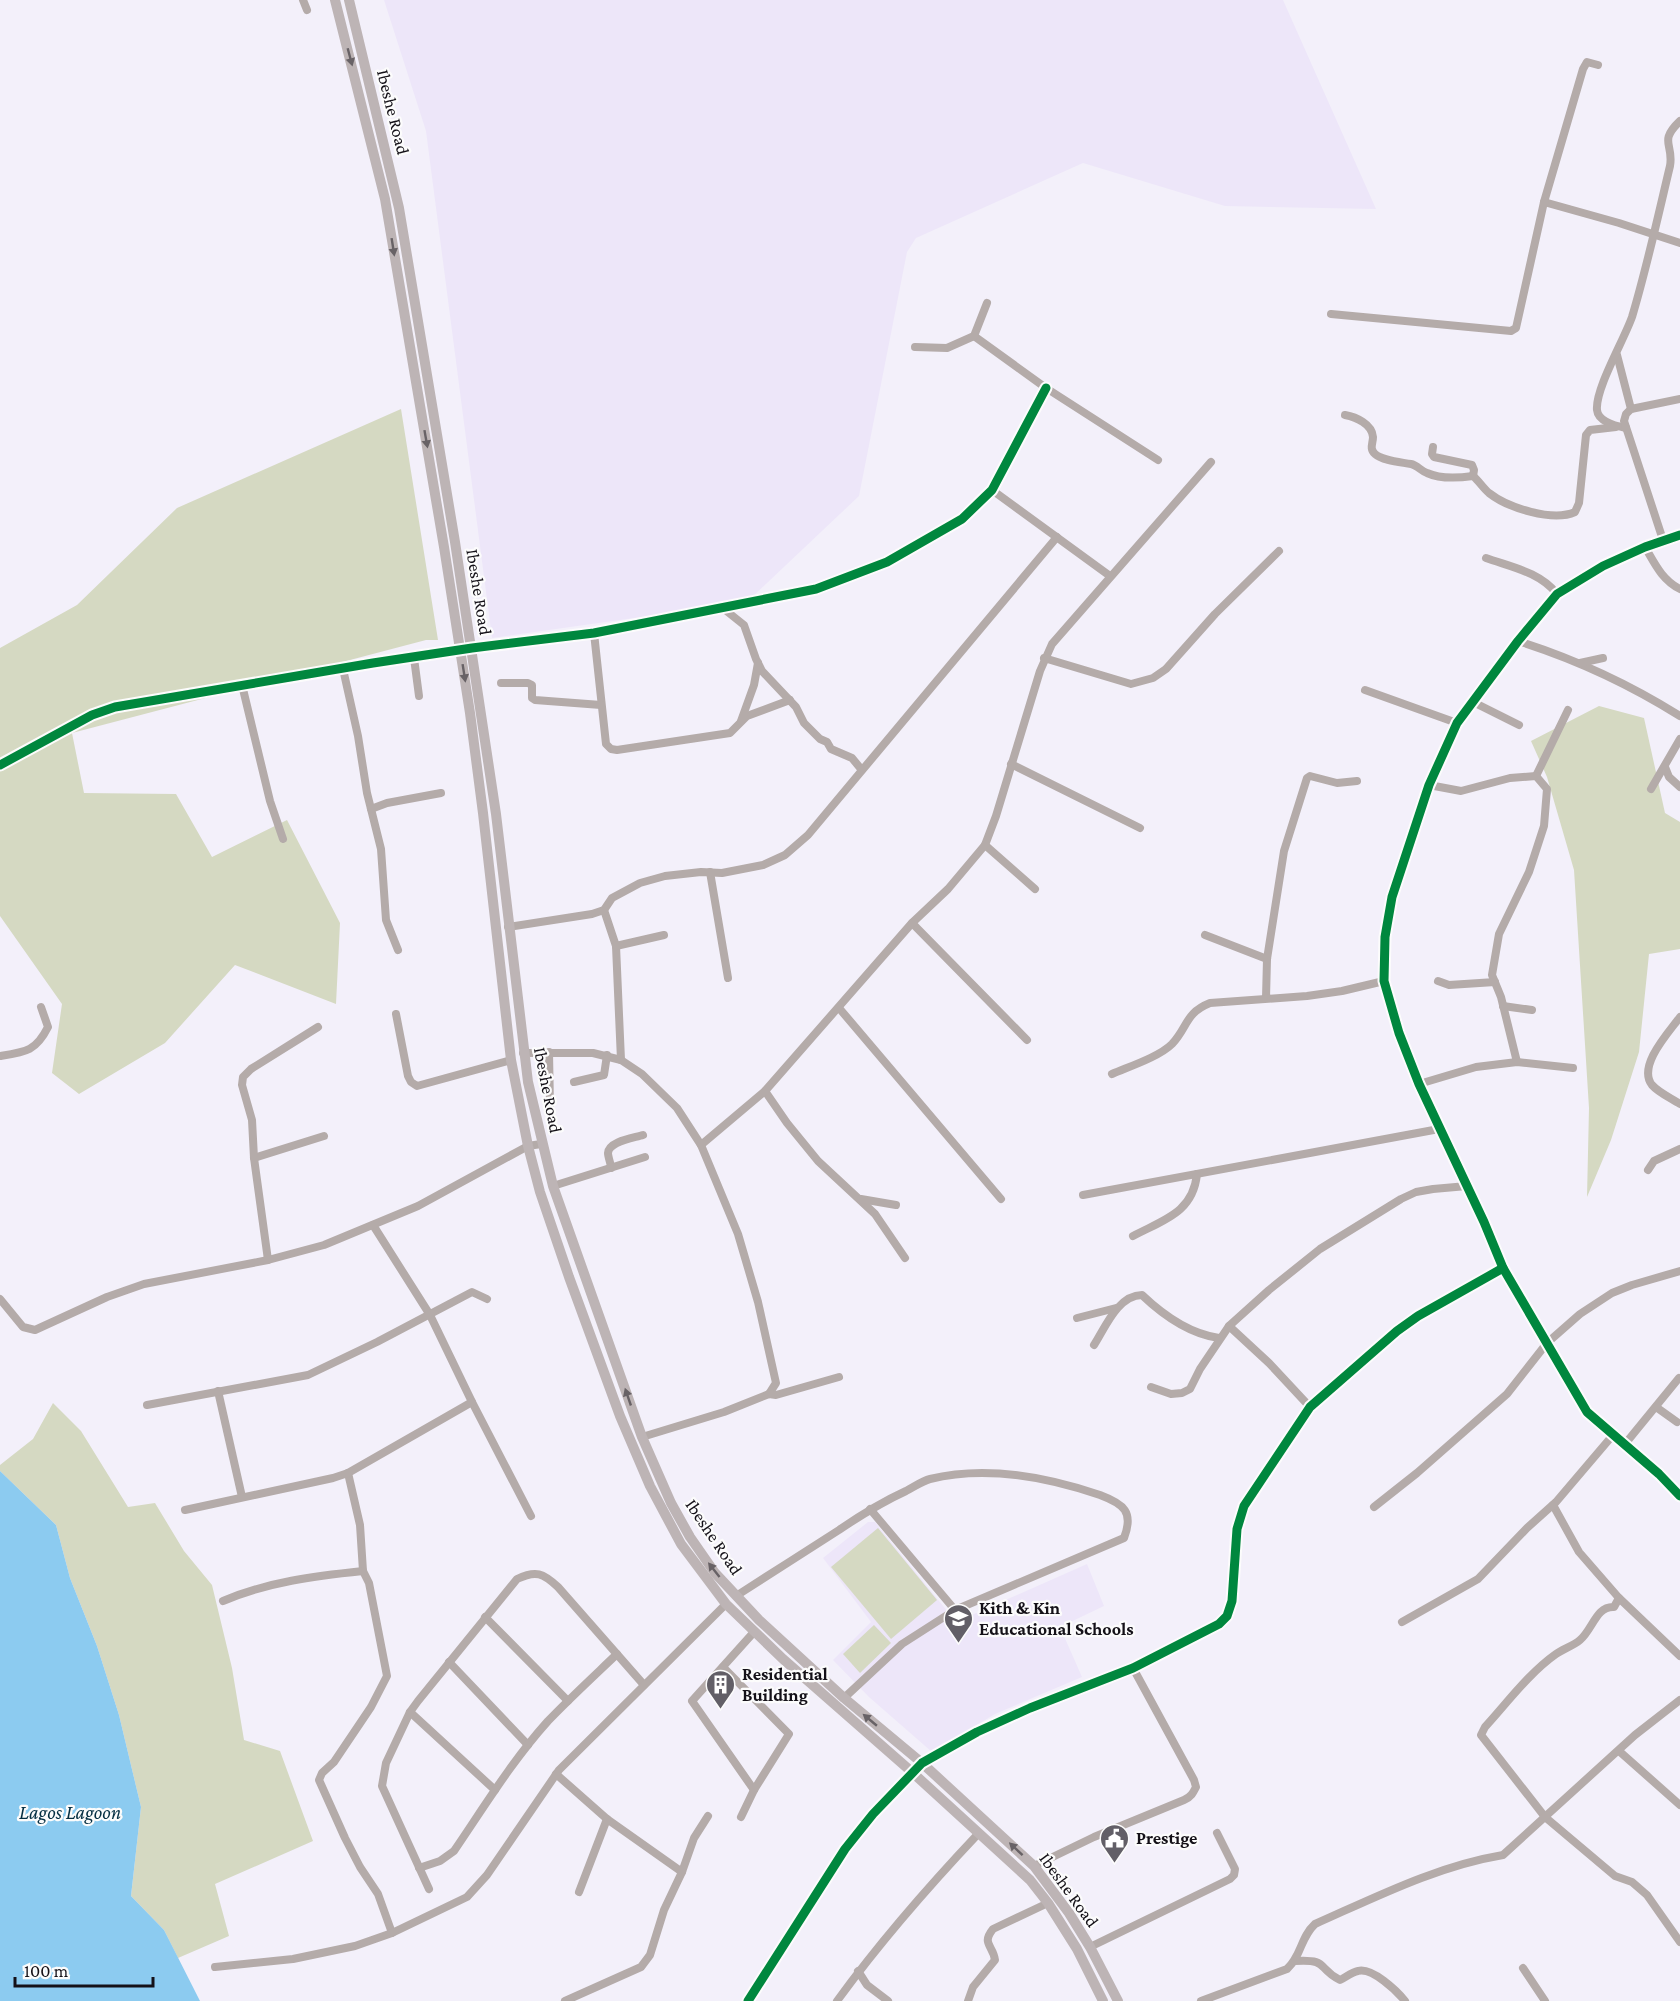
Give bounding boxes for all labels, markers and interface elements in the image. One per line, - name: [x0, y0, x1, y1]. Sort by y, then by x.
- one-way arrow: [346, 48, 355, 66]
- street label: Ibeshe Road: [373, 67, 413, 157]
- one-way arrow: [389, 237, 398, 256]
- one-way arrow: [421, 430, 430, 449]
- street label: Ibeshe Road: [462, 547, 496, 637]
- one-way arrow: [459, 664, 468, 683]
- street label: Ibeshe Road: [530, 1045, 566, 1135]
- one-way arrow: [623, 1388, 633, 1406]
- street label: Ibeshe Road: [681, 1495, 747, 1579]
- one-way arrow: [709, 1563, 721, 1578]
- place label: Kith & Kin Educational Schools: [979, 1598, 1134, 1639]
- school or university icon: Kith & Kin Educational Schools: [942, 1602, 974, 1644]
- place label: Residential Building: [742, 1664, 828, 1705]
- building icon: Residential Building: [705, 1668, 737, 1710]
- one-way arrow: [862, 1713, 878, 1726]
- water label: Lagos Lagoon: [19, 1801, 121, 1824]
- public building icon: Prestige: [1099, 1822, 1131, 1864]
- place label: Prestige: [1136, 1828, 1197, 1848]
- one-way arrow: [1009, 1842, 1023, 1856]
- street label: Ibeshe Road: [1035, 1849, 1103, 1932]
- scale bar: [15, 1950, 153, 1988]
- text: 100 m: [24, 1961, 69, 1981]

